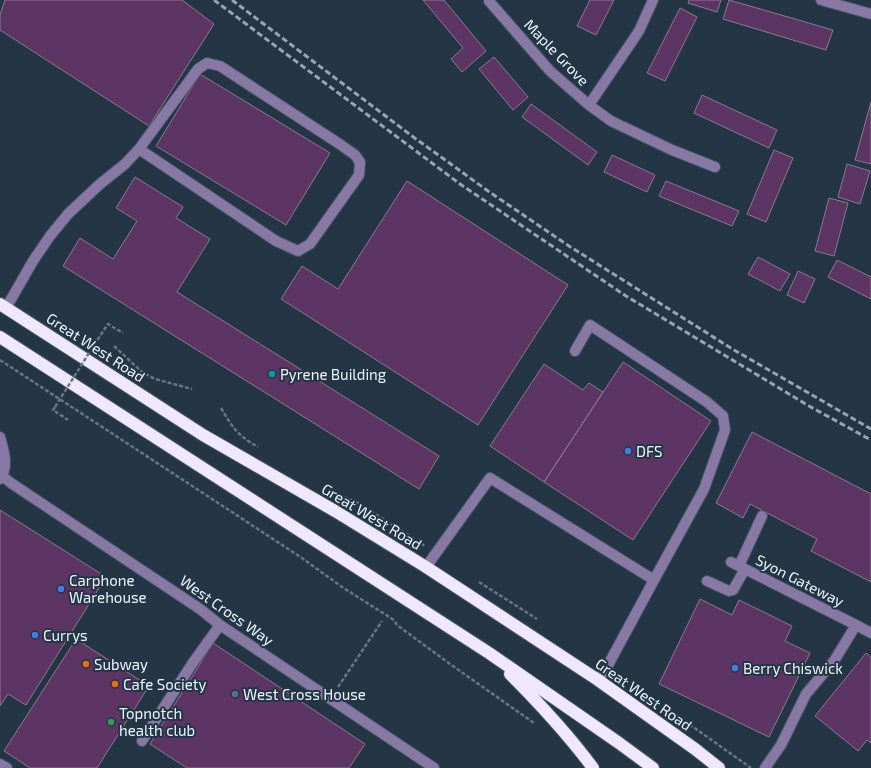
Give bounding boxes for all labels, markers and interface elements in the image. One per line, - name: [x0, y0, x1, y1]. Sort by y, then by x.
- street label: Maple Grove: [521, 15, 593, 89]
- street label: Great West Road: [43, 309, 149, 385]
- place label: Pyrene Building: [280, 365, 387, 383]
- marker: Pyrene Building: [267, 369, 277, 379]
- place label: DFS: [636, 442, 662, 460]
- marker: DFS: [623, 446, 633, 456]
- street label: Great West Road: [319, 479, 425, 553]
- street label: Syon Gateway: [753, 550, 847, 610]
- place label: Carphone Warehouse: [69, 571, 147, 606]
- street label: West Cross Way: [177, 571, 277, 649]
- marker: Carphone Warehouse: [56, 584, 66, 594]
- place label: Currys: [43, 626, 88, 644]
- marker: Currys: [30, 630, 40, 640]
- street label: Great West Road: [592, 654, 696, 734]
- place label: Subway: [94, 655, 148, 673]
- marker: Subway: [81, 659, 91, 669]
- place label: Berry Chiswick: [743, 659, 843, 677]
- marker: Berry Chiswick: [730, 663, 740, 673]
- place label: Cafe Society: [123, 675, 207, 693]
- marker: Cafe Society: [110, 679, 120, 689]
- place label: West Cross House: [243, 685, 366, 703]
- marker: West Cross House: [230, 689, 240, 699]
- place label: Topnotch health club: [119, 704, 195, 739]
- marker: Topnotch health club: [106, 717, 116, 727]

